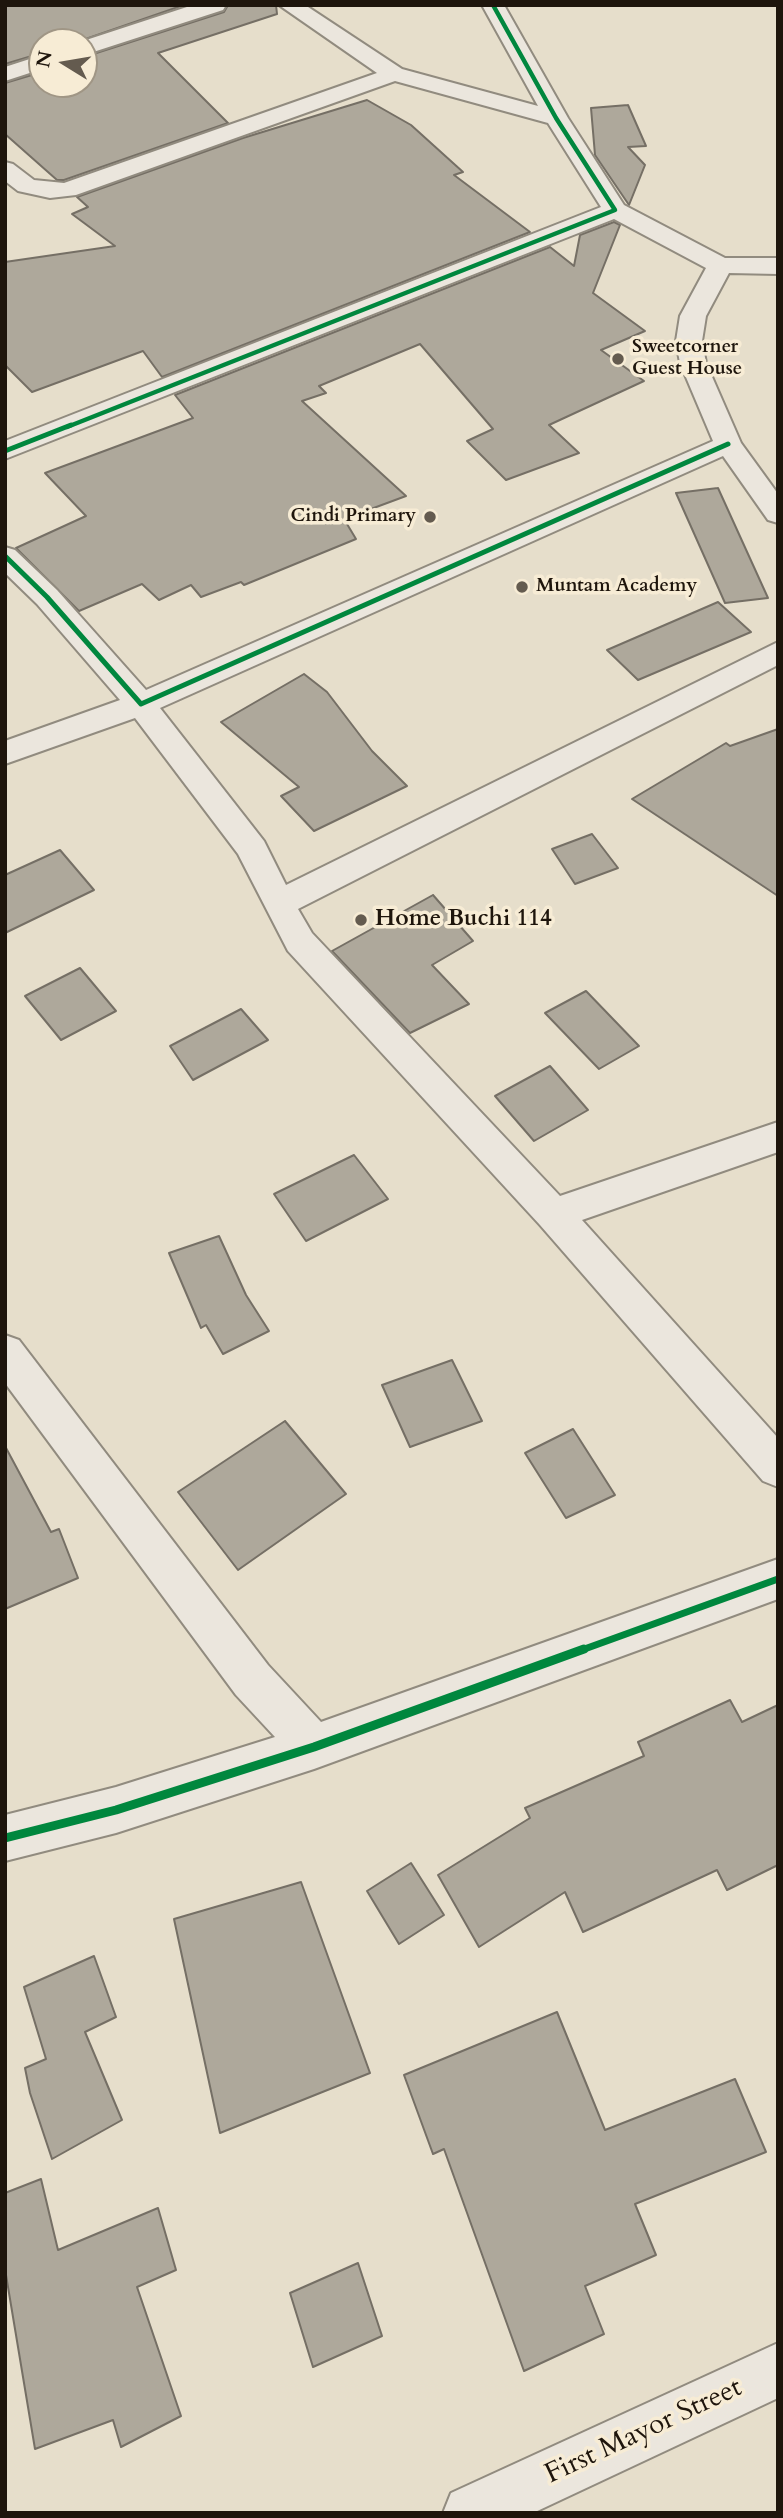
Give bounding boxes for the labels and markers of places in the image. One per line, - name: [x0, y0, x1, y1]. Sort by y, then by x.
- place label: Sweetcorner Guest House: [632, 337, 742, 381]
- marker: Sweetcorner Guest House: [610, 351, 626, 367]
- place label: Cindi Primary: [290, 506, 416, 528]
- marker: Cindi Primary: [422, 509, 438, 525]
- place label: Muntam Academy: [536, 576, 697, 598]
- marker: Muntam Academy: [514, 579, 530, 595]
- place label: Home Buchi 114: [375, 906, 552, 934]
- marker: Home Buchi 114: [353, 912, 369, 928]

